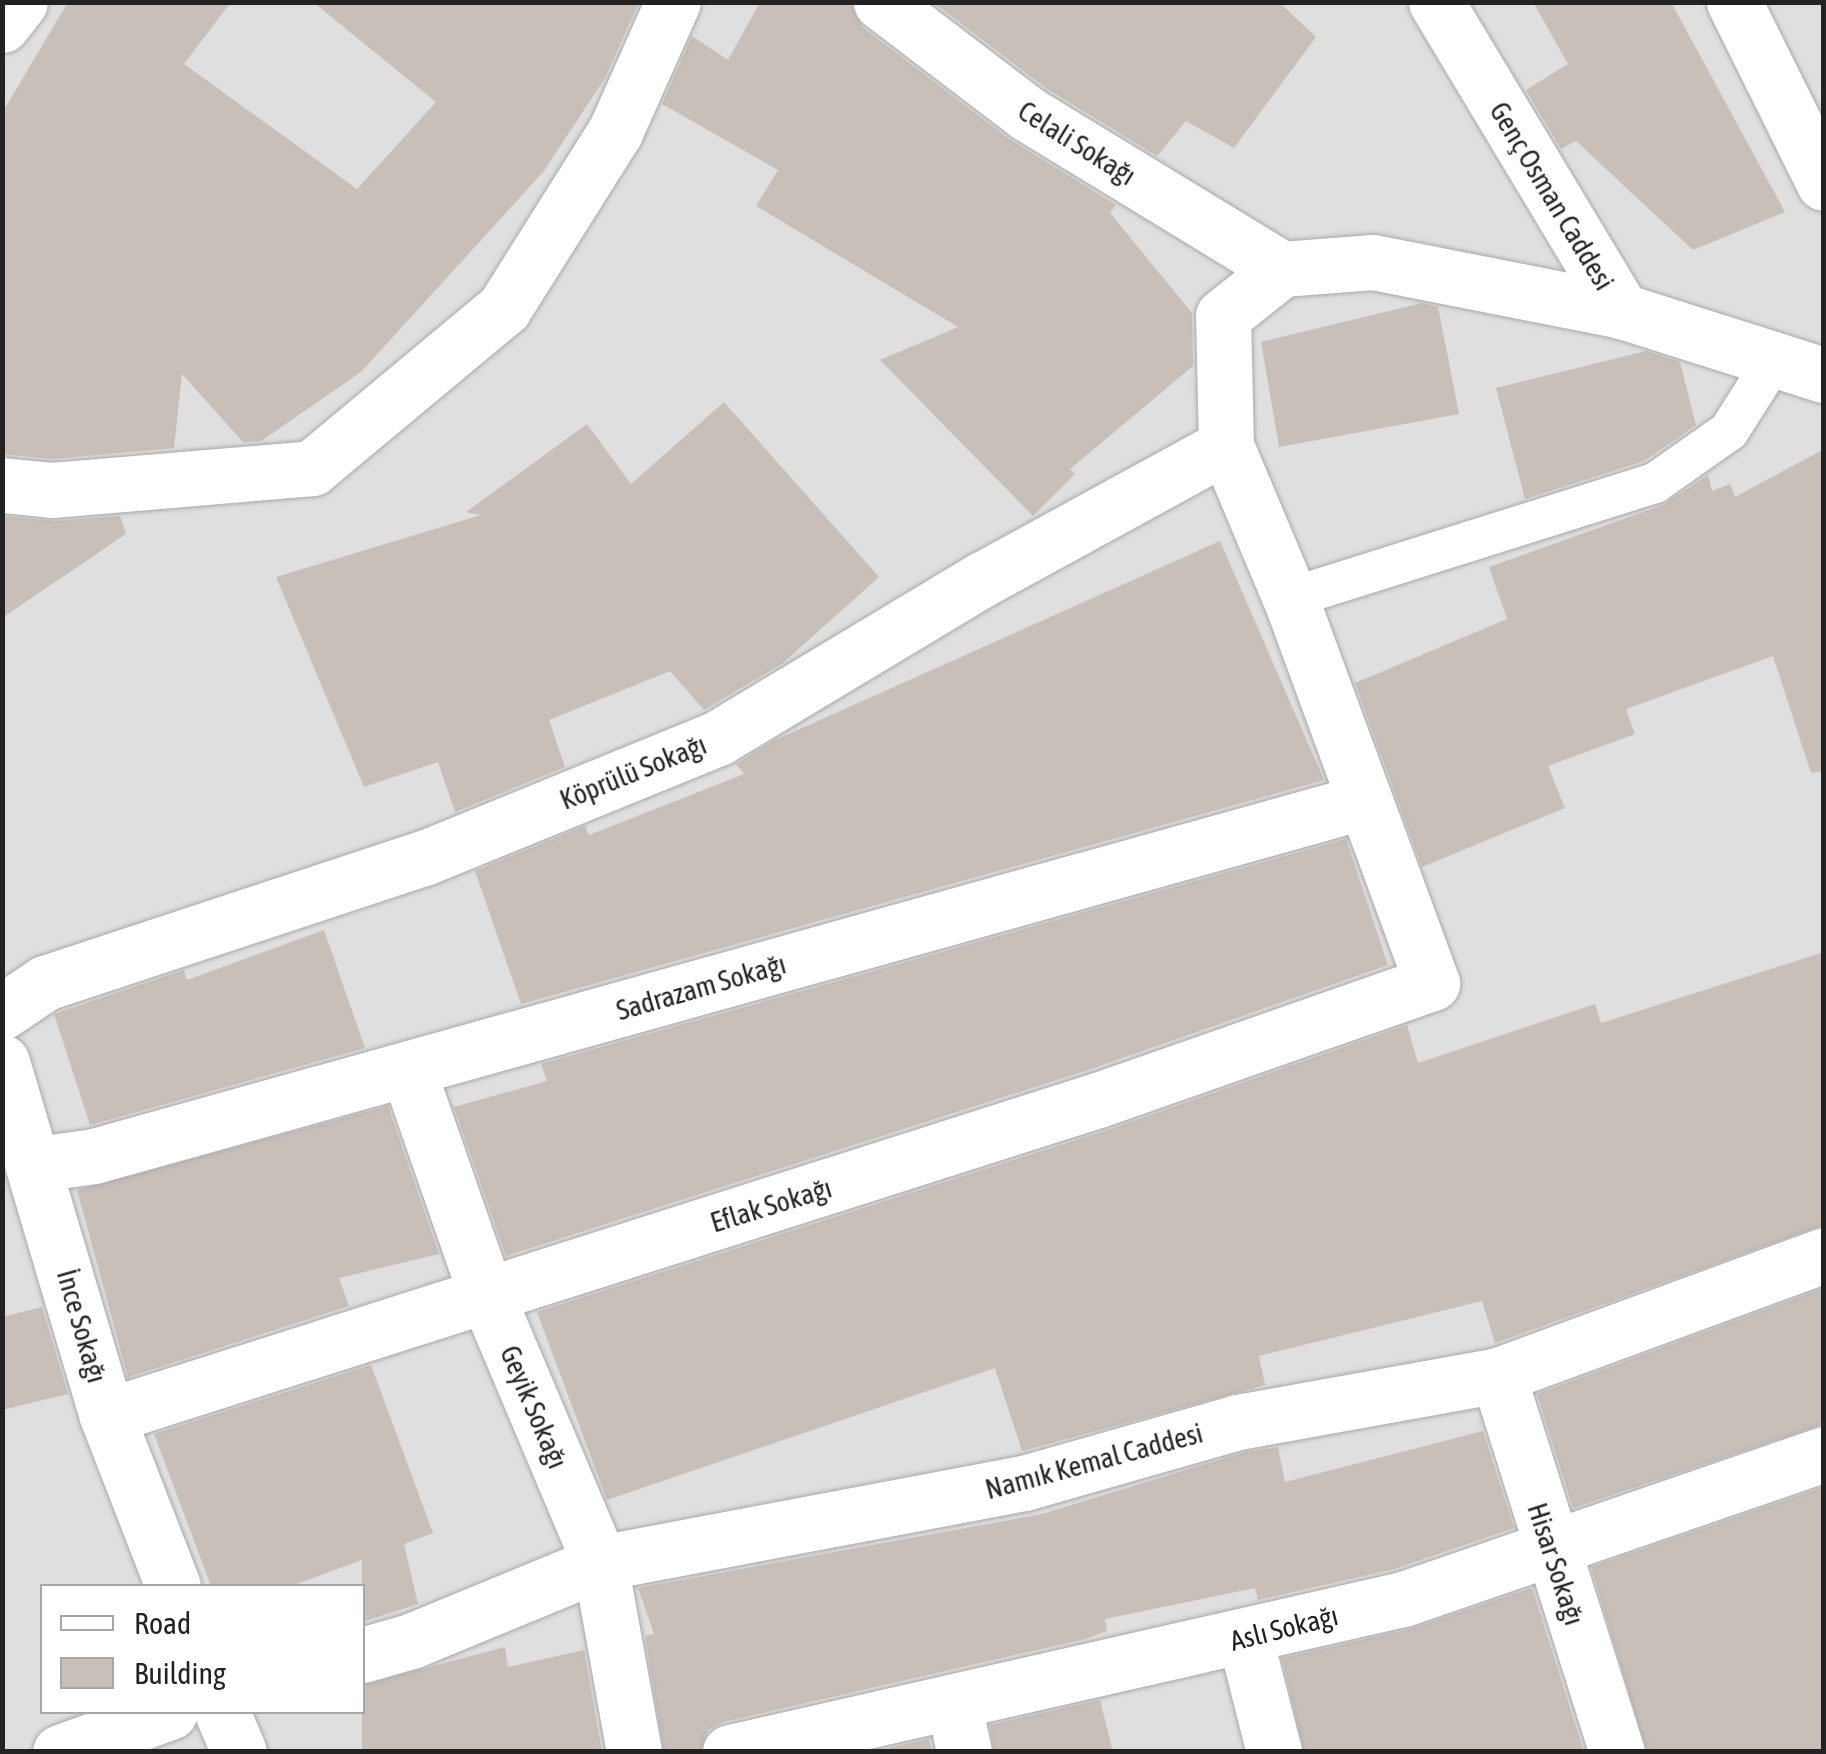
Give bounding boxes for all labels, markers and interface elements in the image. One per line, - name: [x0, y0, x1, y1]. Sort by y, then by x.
- street label: Celali Sokağı: [1012, 94, 1142, 192]
- street label: Genç Osman Caddesi: [1483, 96, 1621, 296]
- street label: Köprülü Sokağı: [555, 727, 711, 817]
- street label: Sadrazam Sokağı: [612, 947, 790, 1027]
- street label: Eflak Sokağı: [706, 1171, 836, 1239]
- street label: İnce Sokağı: [50, 1265, 114, 1387]
- street label: Geyik Sokağı: [493, 1341, 575, 1473]
- street label: Namık Kemal Caddesi: [982, 1416, 1206, 1506]
- street label: Hisar Sokağı: [1520, 1499, 1592, 1629]
- legend: [40, 1584, 365, 1714]
- street label: Aslı Sokağı: [1227, 1598, 1341, 1658]
- text: Road: [134, 1606, 191, 1640]
- text: Building: [134, 1656, 226, 1690]

